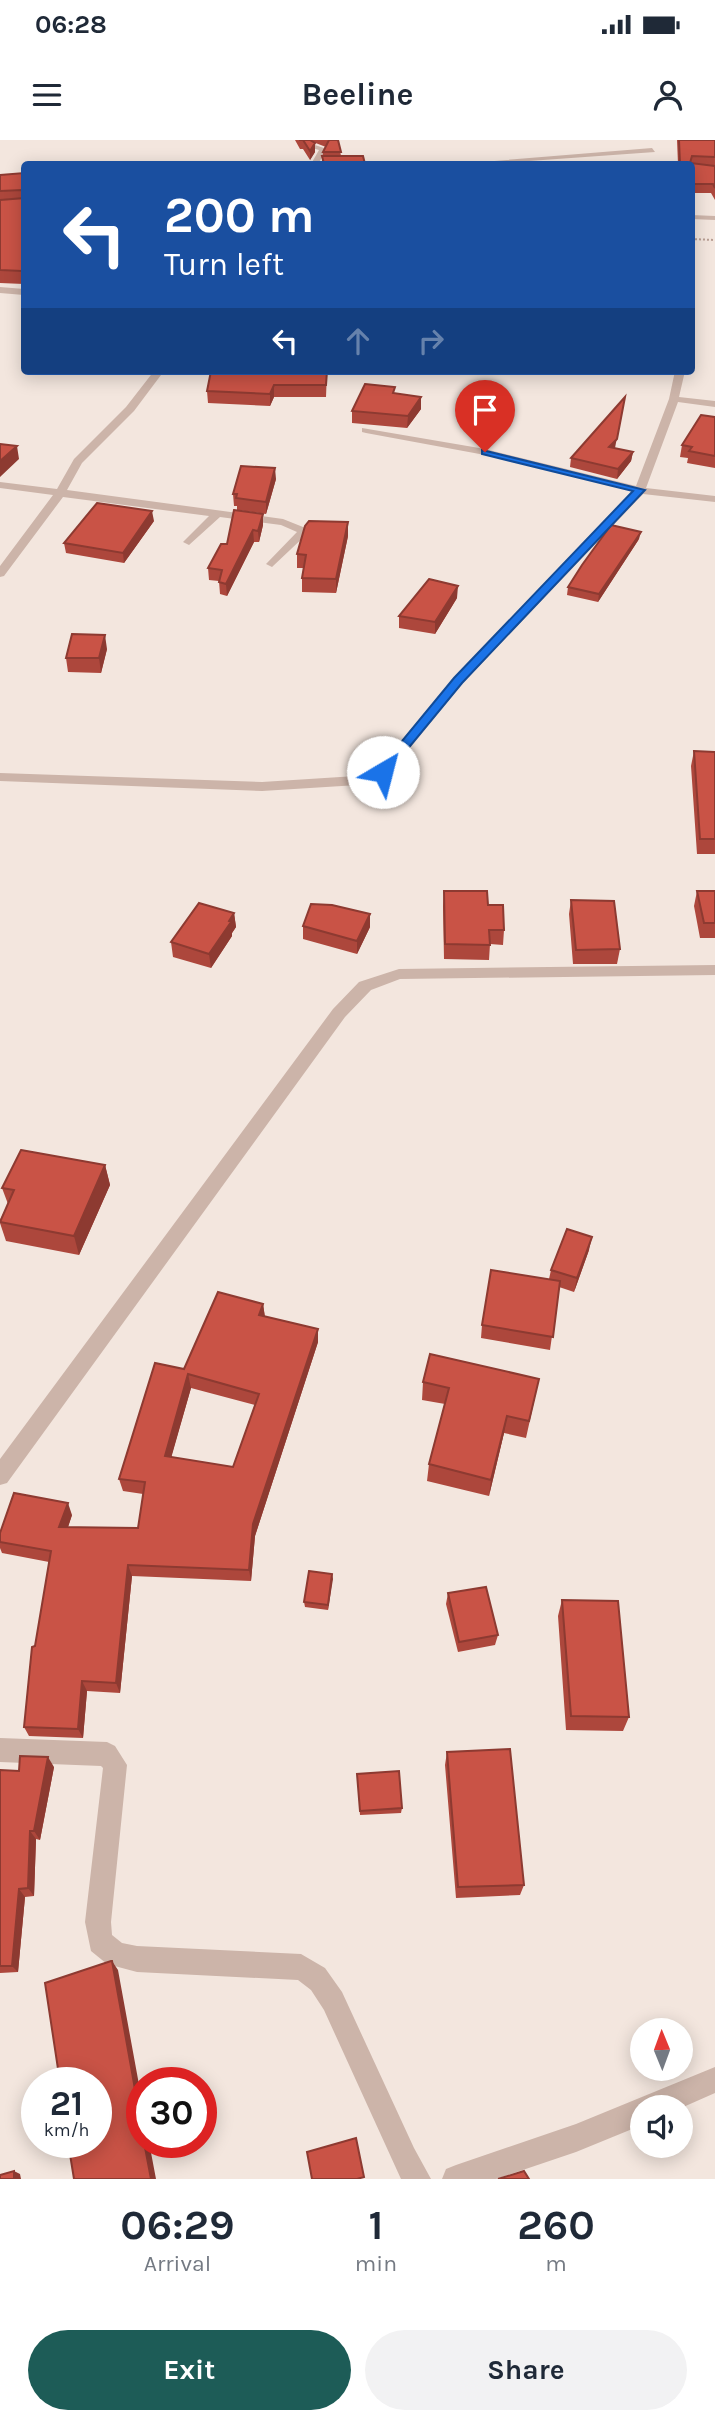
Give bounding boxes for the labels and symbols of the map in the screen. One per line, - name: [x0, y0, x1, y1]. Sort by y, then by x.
- pin: [455, 380, 515, 452]
- position arrow: [346, 735, 420, 809]
- north arrow: [630, 2018, 693, 2081]
- speed limit sign: 30: [126, 2067, 217, 2158]

